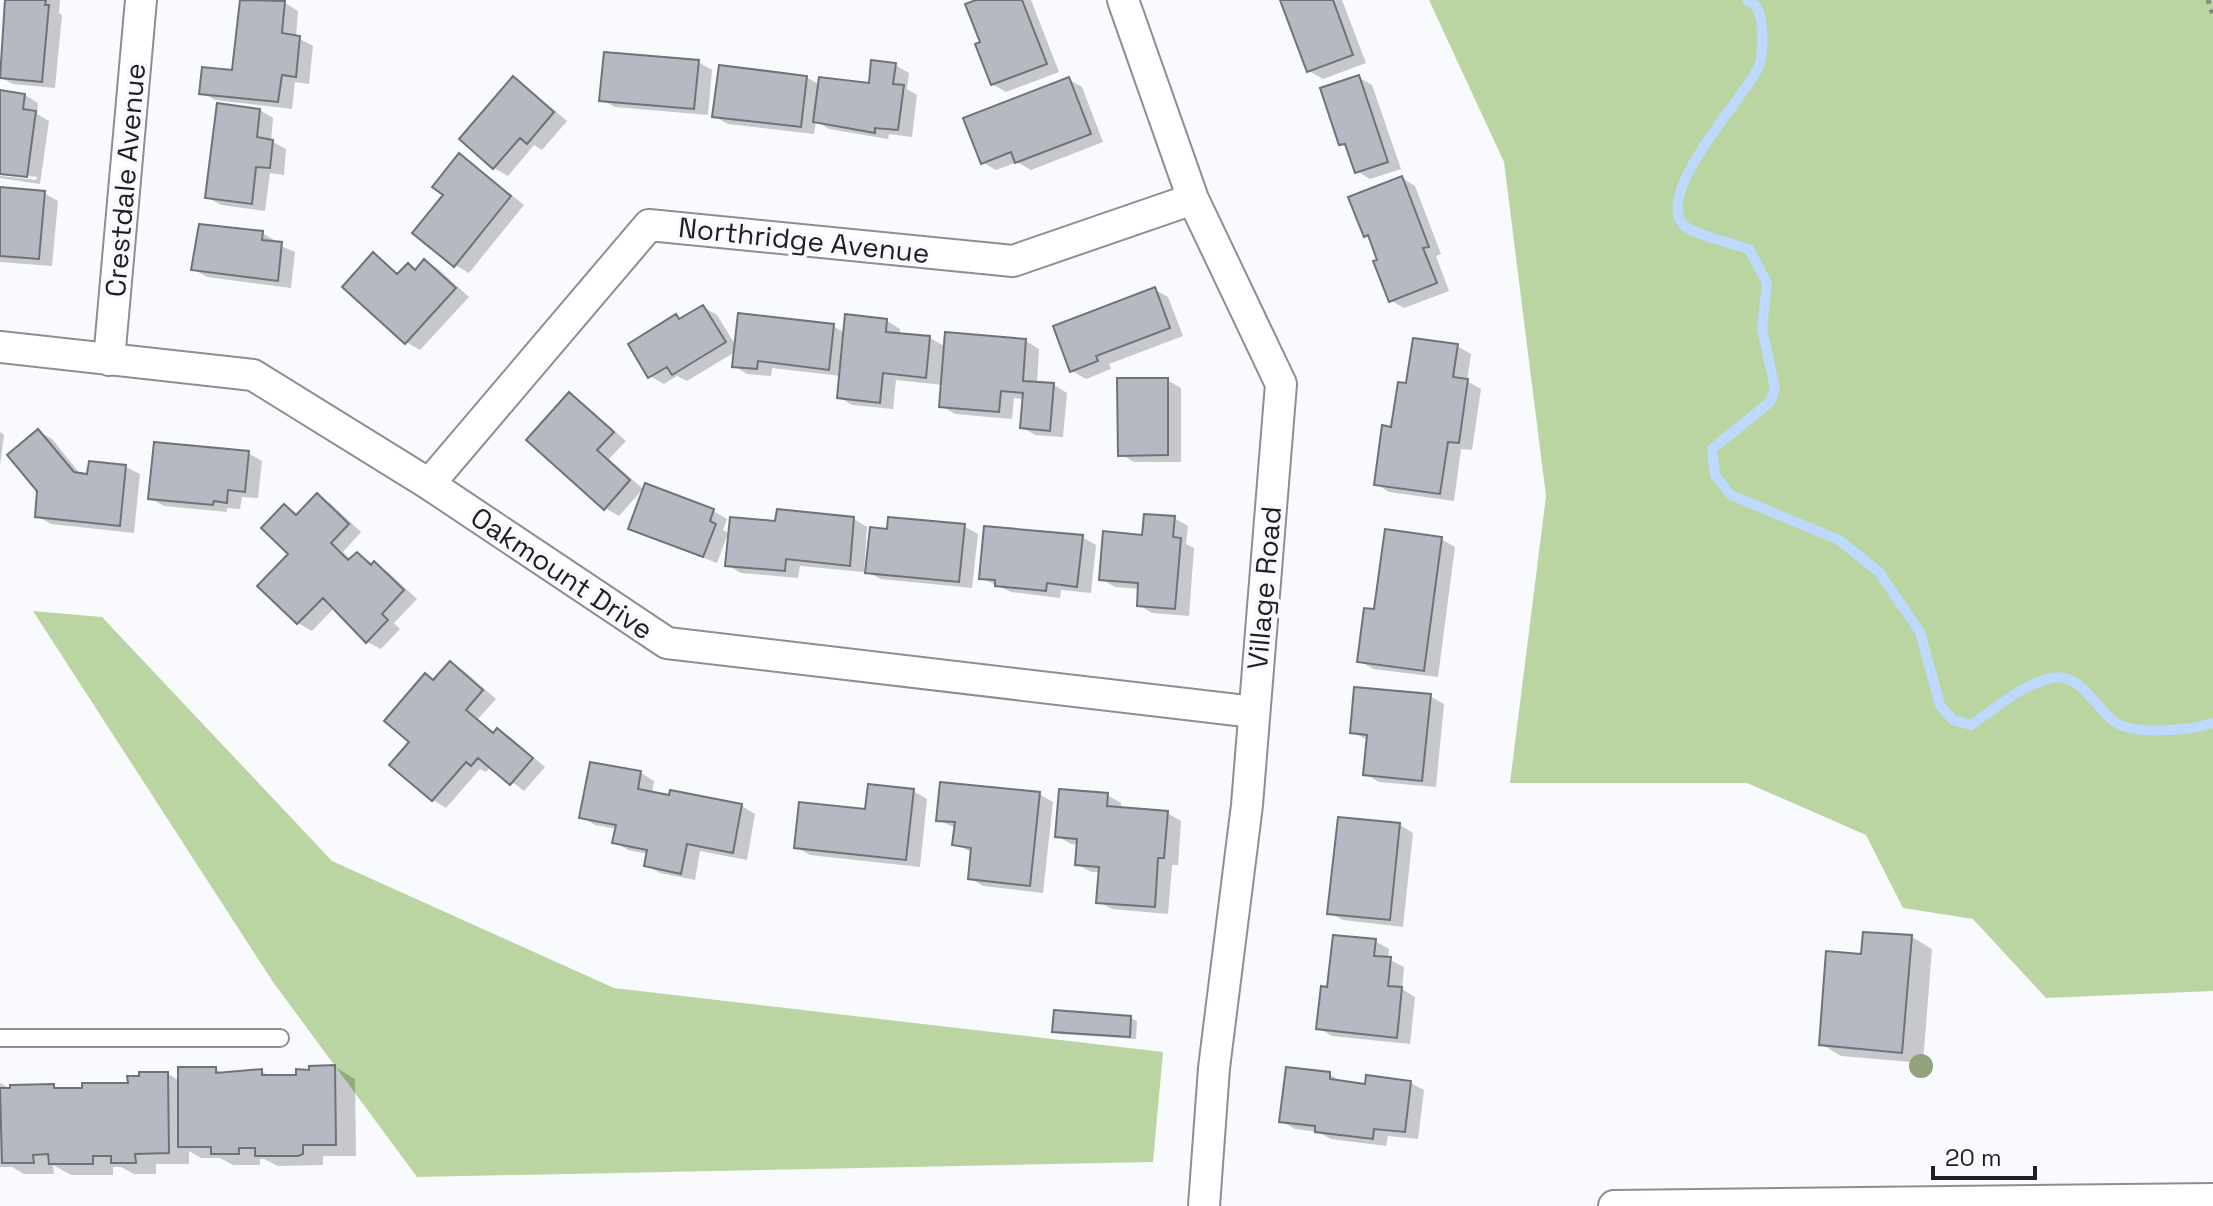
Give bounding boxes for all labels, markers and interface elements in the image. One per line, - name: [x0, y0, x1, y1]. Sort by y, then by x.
- street label: Crestdale Avenue: [97, 62, 153, 298]
- street label: Northridge Avenue: [677, 209, 931, 271]
- street label: Oakmount Drive: [464, 499, 660, 647]
- street label: Village Road: [1239, 505, 1289, 671]
- scale bar: [1933, 1130, 2035, 1180]
- text: 20 m: [1945, 1142, 2002, 1173]

